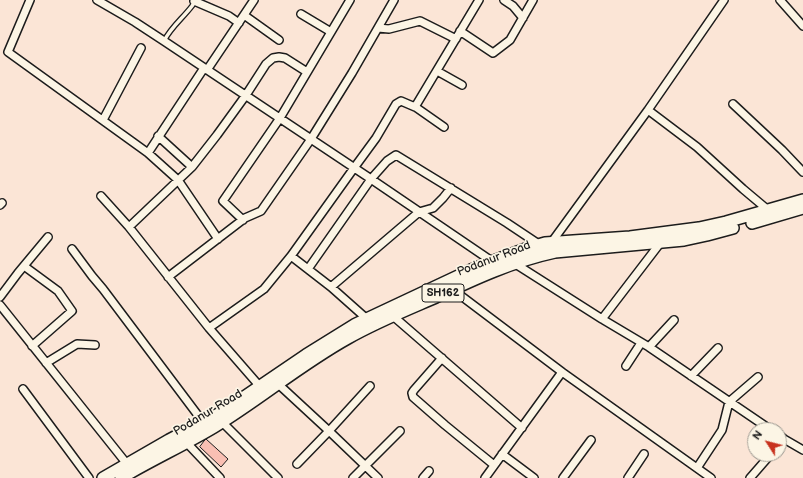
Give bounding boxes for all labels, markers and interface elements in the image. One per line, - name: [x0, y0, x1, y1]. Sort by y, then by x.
- street label: Podanur Road: [455, 238, 533, 280]
- road number: SH162: [422, 284, 464, 302]
- street label: Podanur Road: [171, 387, 245, 439]
- north arrow: [747, 422, 787, 462]
- text: N: [750, 428, 765, 442]

